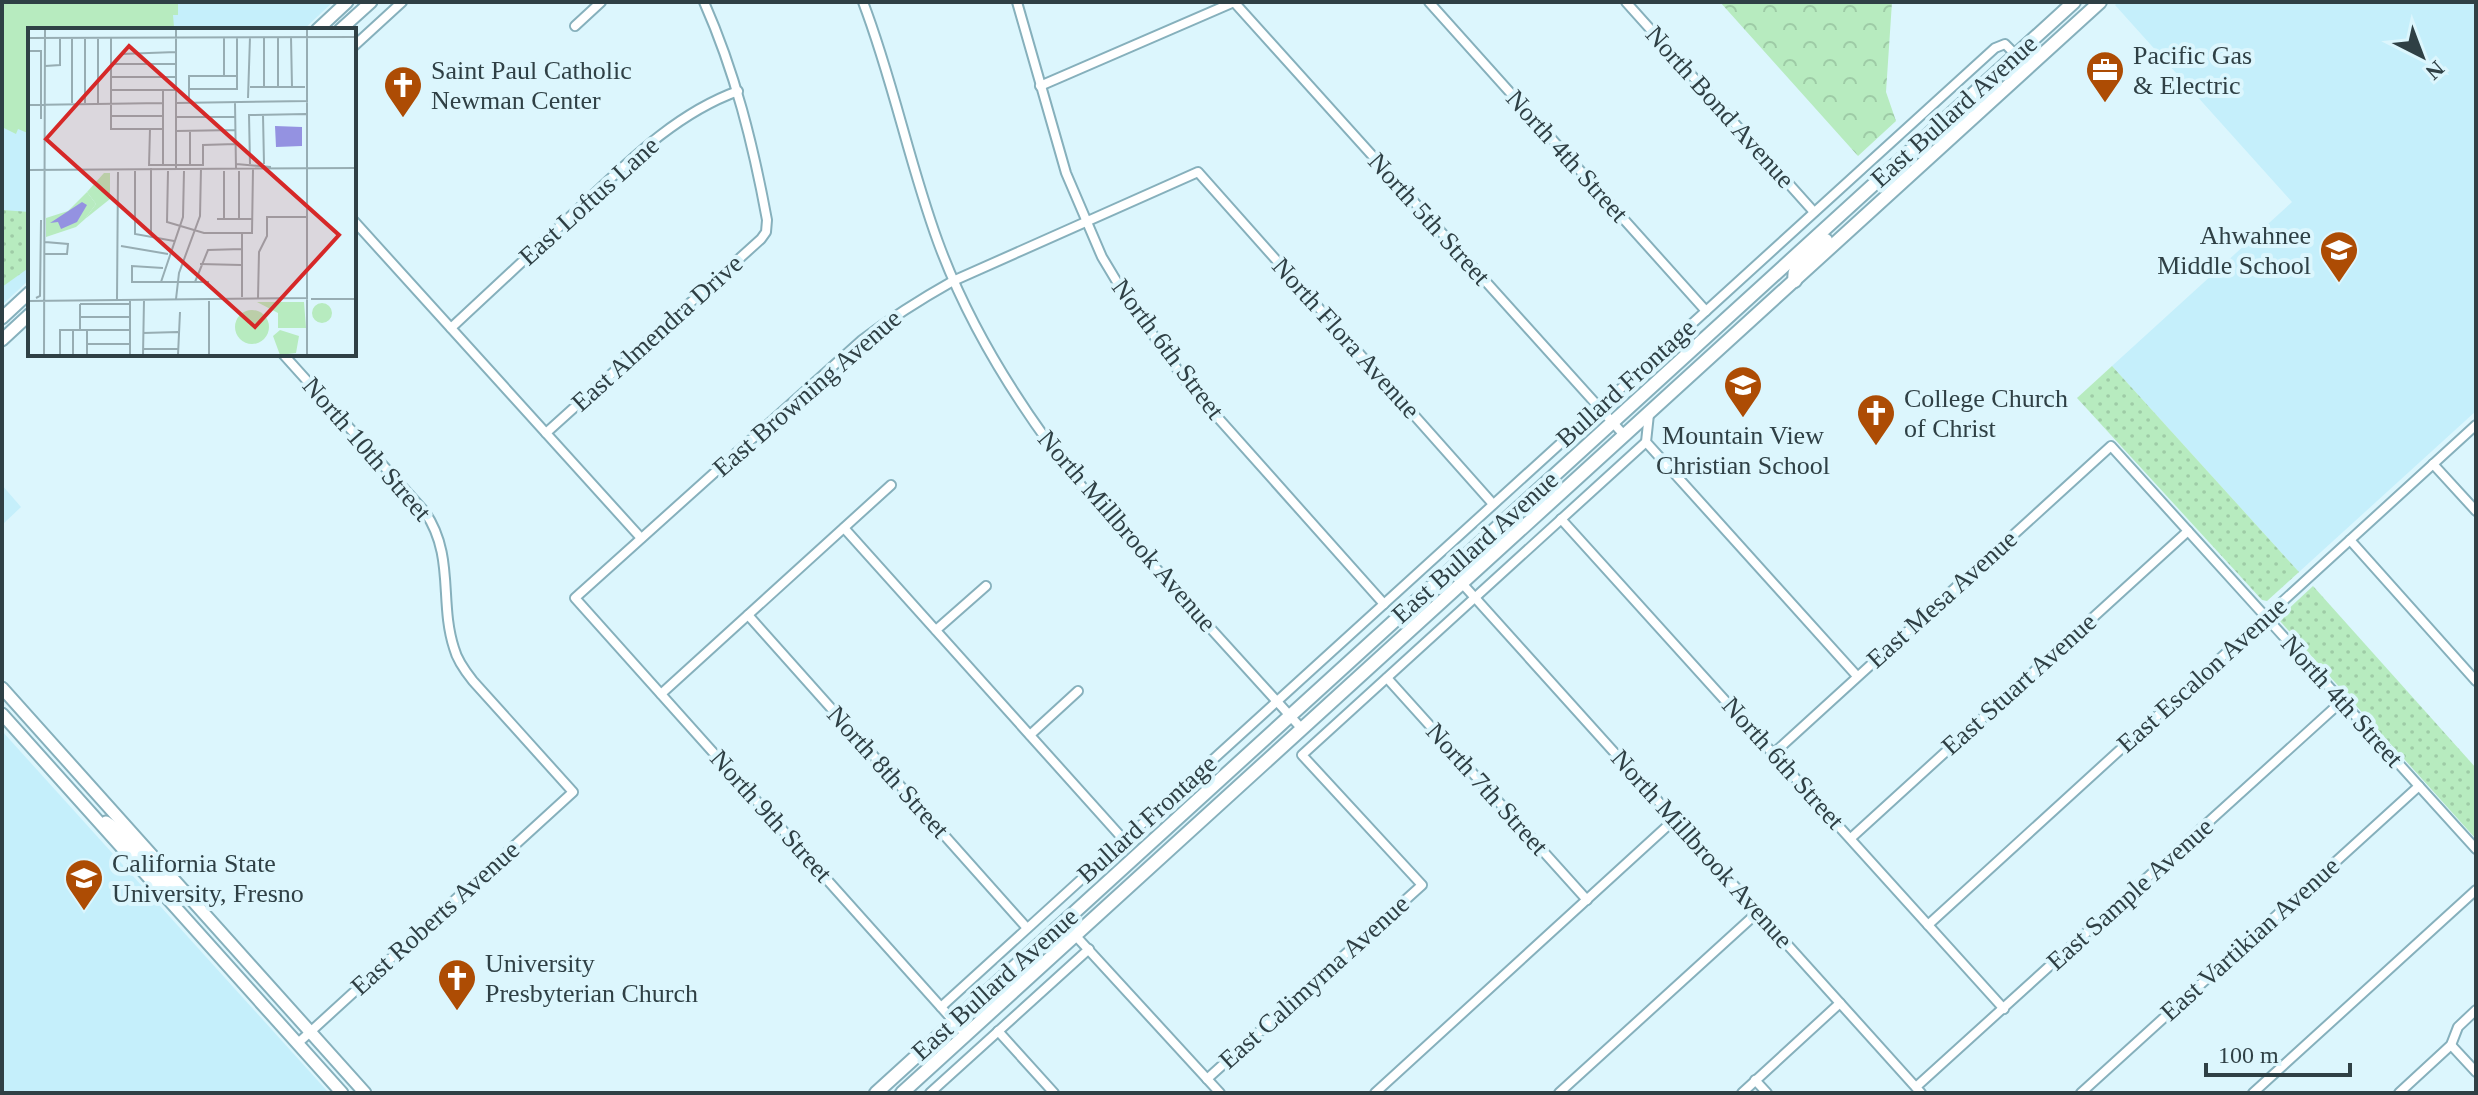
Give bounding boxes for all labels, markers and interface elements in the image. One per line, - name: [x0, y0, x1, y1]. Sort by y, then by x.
- north arrow: [2382, 16, 2462, 96]
- street label: North Bond Avenue: [1640, 20, 1800, 194]
- inset map: [28, 28, 356, 356]
- street label: East Bullard Avenue: [1865, 29, 2043, 193]
- place label: Pacific Gas & Electric: [2133, 41, 2252, 100]
- office icon: Pacific Gas & Electric: [2084, 49, 2126, 104]
- place label: Saint Paul Catholic Newman Center: [431, 56, 632, 115]
- text: N: [2421, 56, 2449, 85]
- church icon: Saint Paul Catholic Newman Center: [382, 64, 424, 119]
- street label: North 4th Street: [1500, 84, 1634, 229]
- street label: East Loftus Lane: [513, 131, 665, 271]
- street label: North 5th Street: [1362, 147, 1496, 292]
- place label: Ahwahnee Middle School: [2157, 221, 2311, 280]
- school or university icon: Ahwahnee Middle School: [2318, 229, 2360, 284]
- street label: East Almendra Drive: [566, 249, 748, 417]
- street label: North Flora Avenue: [1266, 252, 1426, 424]
- street label: North 6th Street: [1106, 273, 1230, 425]
- street label: East Browning Avenue: [707, 304, 907, 482]
- street label: Bullard Frontage: [1551, 313, 1701, 453]
- school or university icon: Mountain View Christian School: [1722, 364, 1764, 419]
- street label: North 10th Street: [297, 371, 438, 527]
- place label: College Church of Christ: [1904, 384, 2068, 443]
- church icon: College Church of Christ: [1855, 392, 1897, 447]
- place label: Mountain View Christian School: [1656, 421, 1830, 480]
- street label: North Millbrook Avenue: [1032, 425, 1222, 637]
- street label: East Bullard Avenue: [1386, 465, 1564, 629]
- street label: East Mesa Avenue: [1861, 524, 2023, 674]
- street label: East Escalon Avenue: [2111, 591, 2293, 759]
- street label: East Stuart Avenue: [1936, 607, 2102, 761]
- street label: North 4th Street: [2275, 629, 2409, 774]
- street label: North 6th Street: [1716, 691, 1850, 836]
- street label: North 8th Street: [821, 700, 955, 845]
- street label: North 7th Street: [1420, 717, 1554, 862]
- street label: North 9th Street: [704, 744, 838, 889]
- street label: North Millbrook Avenue: [1605, 744, 1799, 954]
- street label: Bullard Frontage: [1072, 749, 1222, 889]
- street label: East Sample Avenue: [2041, 812, 2219, 976]
- street label: East Roberts Avenue: [345, 835, 525, 1001]
- place label: California State University, Fresno: [112, 849, 304, 908]
- street label: East Vartikian Avenue: [2155, 851, 2345, 1027]
- school or university icon: California State University, Fresno: [63, 857, 105, 912]
- street label: East Calimyrna Avenue: [1213, 889, 1415, 1075]
- street label: East Bullard Avenue: [906, 902, 1084, 1066]
- place label: University Presbyterian Church: [485, 949, 698, 1008]
- church icon: University Presbyterian Church: [436, 957, 478, 1012]
- scale bar: [2206, 1027, 2350, 1077]
- text: 100 m: [2218, 1042, 2279, 1068]

